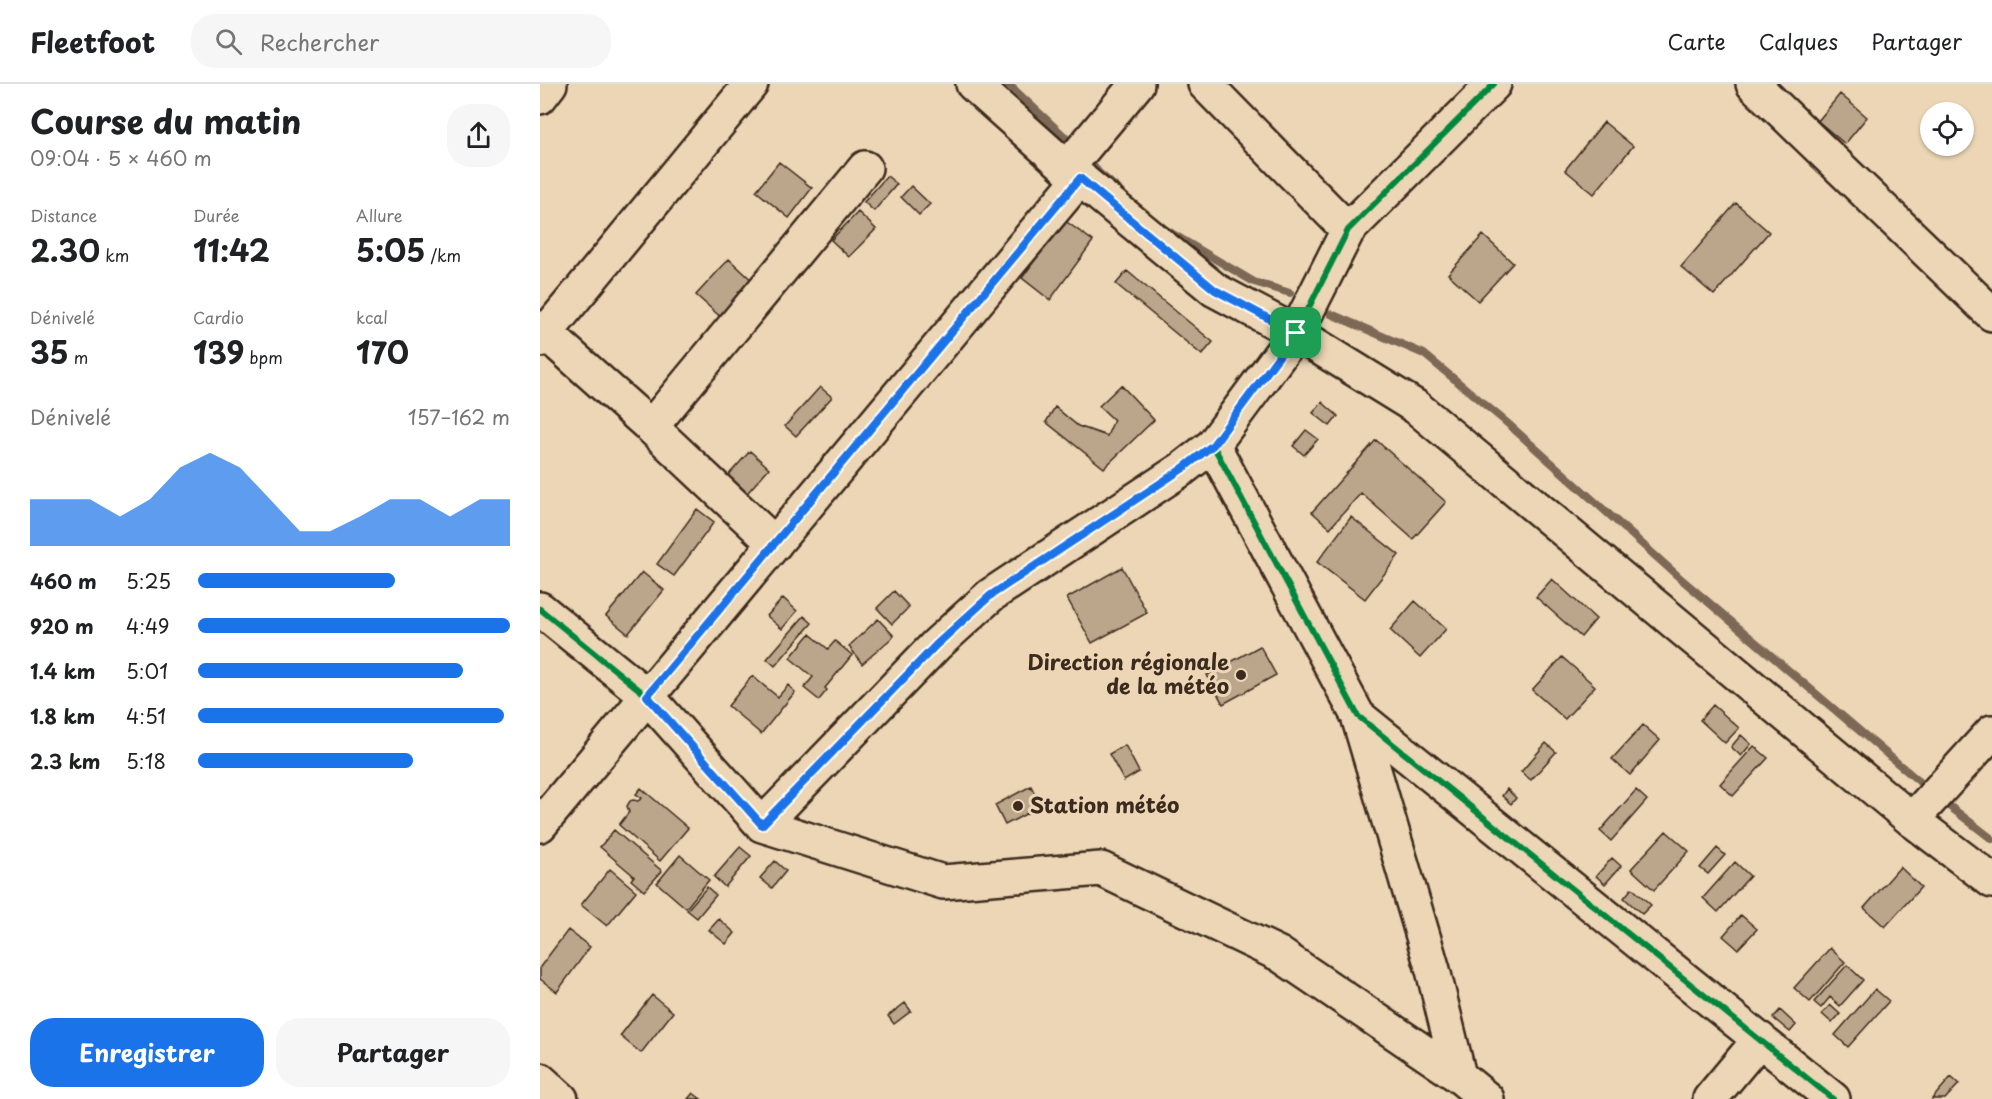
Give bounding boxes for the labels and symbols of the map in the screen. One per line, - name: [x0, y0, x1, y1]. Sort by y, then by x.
- pin: [1270, 307, 1321, 358]
- place label: Direction régionale de la météo: [1028, 645, 1229, 701]
- marker: Direction régionale de la météo: [1234, 668, 1248, 682]
- place label: Station météo: [1030, 788, 1179, 820]
- marker: Station météo: [1011, 799, 1025, 813]

